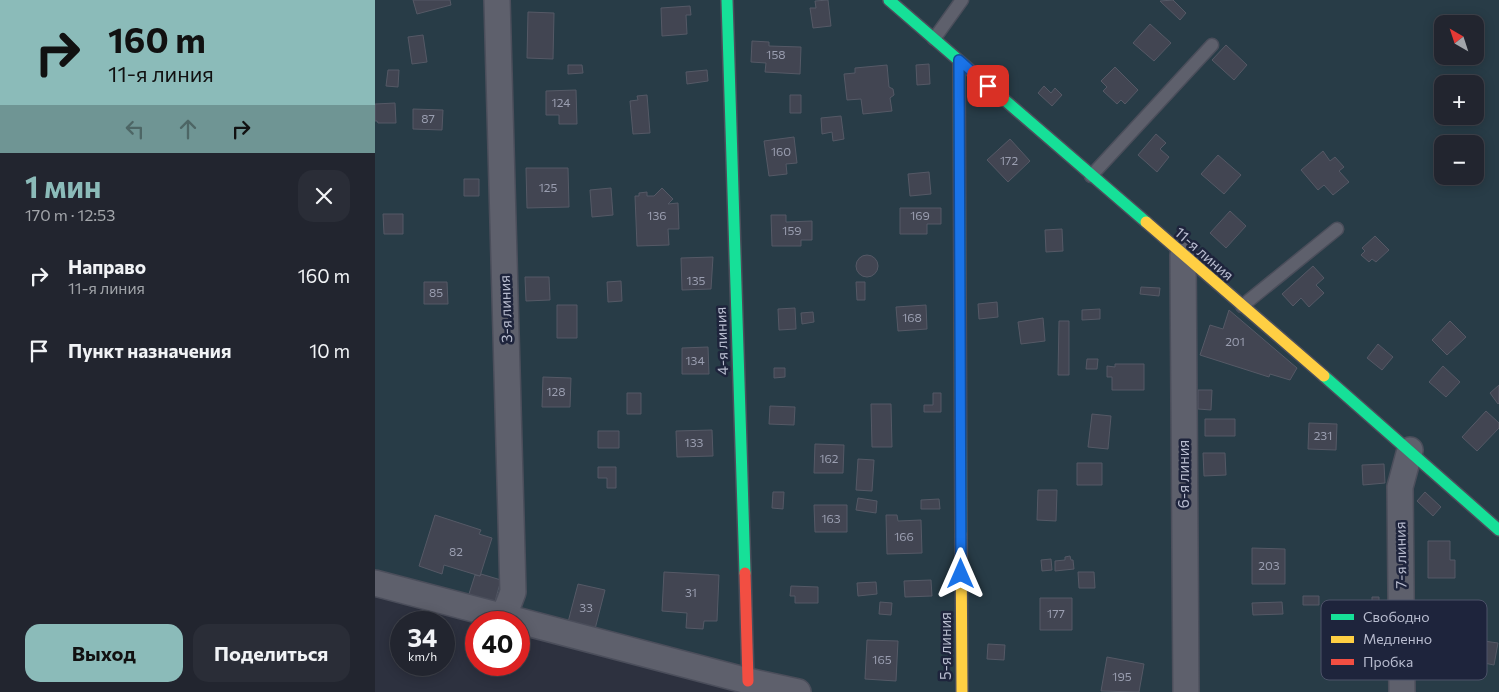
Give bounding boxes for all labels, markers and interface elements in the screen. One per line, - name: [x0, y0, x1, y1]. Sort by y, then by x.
- north arrow: [1434, 15, 1484, 65]
- map controls: [1434, 15, 1484, 185]
- text: 160 m: [108, 17, 206, 60]
- icon: right: [25, 20, 90, 85]
- house number: 158: [766, 47, 786, 61]
- text: 11-я линия: [108, 60, 214, 87]
- pin: [967, 65, 1009, 107]
- icon: arrive: [974, 72, 1002, 100]
- button: +: [1434, 75, 1484, 125]
- house number: 124: [552, 95, 570, 109]
- house number: 87: [421, 111, 435, 125]
- icon: left: [121, 115, 149, 143]
- icon: ahead: [174, 115, 202, 143]
- icon: right: [227, 115, 255, 143]
- button: −: [1434, 135, 1484, 185]
- house number: 160: [771, 144, 791, 158]
- house number: 172: [1000, 153, 1018, 167]
- text: 1 мин: [25, 167, 101, 204]
- button: close: [298, 170, 350, 222]
- house number: 125: [539, 180, 557, 194]
- text: 170 m · 12:53: [25, 205, 115, 224]
- house number: 136: [647, 208, 667, 222]
- house number: 169: [910, 208, 930, 222]
- house number: 159: [782, 223, 802, 237]
- street label: 11-я линия: [1171, 223, 1238, 284]
- text: Направо: [68, 255, 146, 278]
- icon: right: [25, 262, 53, 290]
- text: 160 m: [298, 264, 350, 287]
- house number: 135: [687, 273, 706, 287]
- street label: 3-я линия: [495, 275, 515, 343]
- text: 11-я линия: [68, 278, 145, 297]
- house number: 85: [429, 285, 443, 299]
- street label: 4-я линия: [711, 307, 731, 376]
- house number: 168: [902, 310, 922, 324]
- house number: 201: [1225, 334, 1245, 348]
- icon: arrive: [25, 337, 53, 365]
- text: Пункт назначения: [68, 339, 231, 362]
- text: 10 m: [309, 339, 350, 362]
- house number: 134: [685, 353, 705, 367]
- house number: 128: [546, 384, 566, 398]
- house number: 231: [1314, 428, 1332, 442]
- house number: 133: [685, 435, 704, 449]
- street label: 6-я линия: [1174, 440, 1192, 508]
- house number: 162: [819, 451, 839, 465]
- house number: 163: [821, 511, 841, 525]
- street label: 7-я линия: [1390, 521, 1410, 589]
- house number: 166: [894, 529, 914, 543]
- house number: 82: [449, 544, 463, 558]
- position arrow: [934, 547, 986, 599]
- house number: 203: [1258, 558, 1280, 572]
- house number: 31: [685, 585, 697, 599]
- house number: 33: [579, 600, 593, 614]
- legend: [1321, 600, 1487, 680]
- house number: 177: [1047, 606, 1065, 620]
- text: Свободно: [1363, 608, 1430, 625]
- speed limit sign: 40: [465, 611, 530, 676]
- street label: 5-я линия: [936, 612, 954, 680]
- text: 34: [408, 622, 437, 652]
- button: Выход: [25, 624, 183, 682]
- button: Поделиться: [193, 624, 350, 682]
- text: Медленно: [1363, 630, 1432, 647]
- text: km/h: [408, 649, 437, 663]
- house number: 165: [872, 652, 892, 666]
- text: Пробка: [1363, 653, 1413, 670]
- house number: 195: [1112, 669, 1132, 683]

